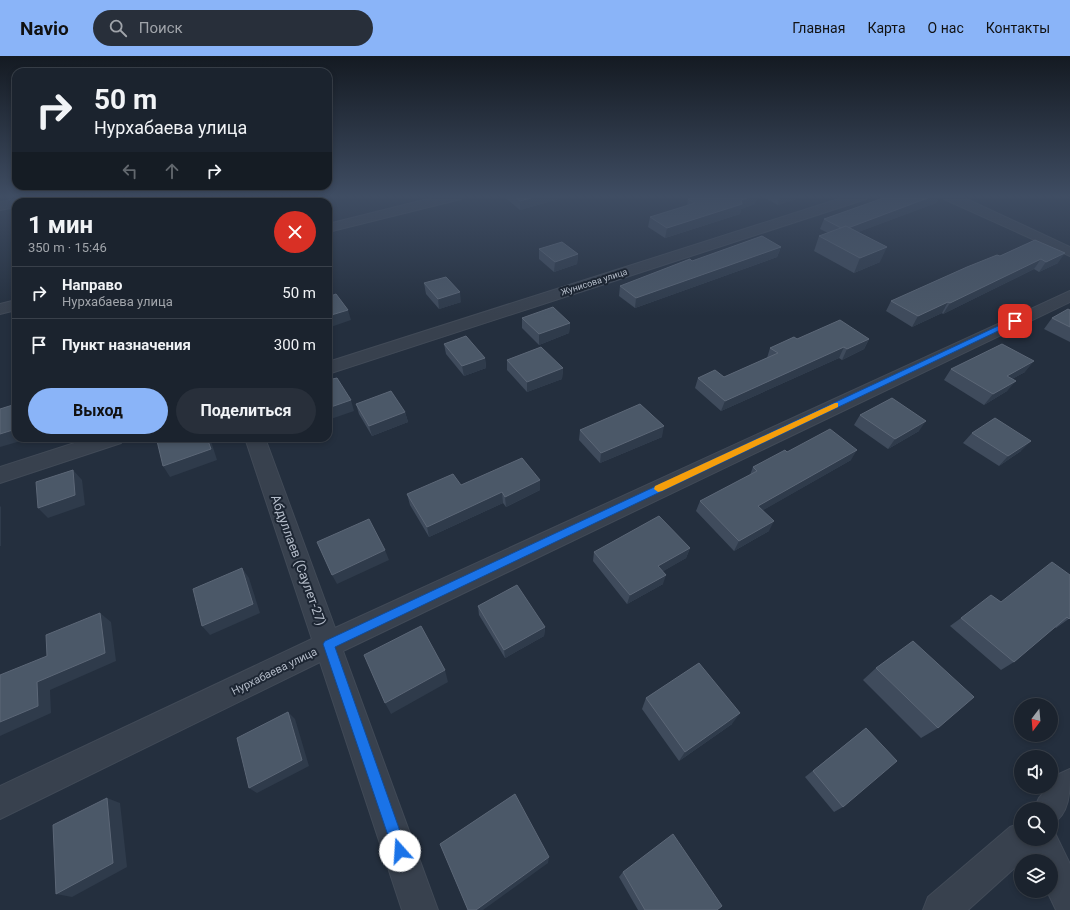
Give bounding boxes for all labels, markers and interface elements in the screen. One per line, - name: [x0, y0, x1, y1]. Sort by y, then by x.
- search box: [93, 10, 373, 46]
- text: Navio: [20, 17, 69, 40]
- icon: search: [107, 17, 129, 39]
- text: Поиск: [139, 19, 183, 37]
- text: Главная: [792, 20, 845, 36]
- text: Карта: [867, 20, 906, 36]
- text: О нас: [928, 20, 964, 36]
- text: Контакты: [986, 20, 1050, 36]
- text: 50 m: [94, 83, 157, 116]
- icon: right: [28, 84, 80, 136]
- text: Нурхабаева улица: [94, 117, 247, 138]
- icon: left: [119, 160, 141, 182]
- icon: ahead: [161, 160, 183, 182]
- icon: right: [203, 160, 225, 182]
- text: 1 мин: [28, 211, 93, 239]
- button: close: [274, 211, 316, 253]
- text: 350 m · 15:46: [28, 240, 107, 255]
- street label: Жунисова улица: [559, 266, 629, 297]
- text: Направо: [62, 276, 123, 294]
- icon: right: [28, 282, 50, 304]
- text: 50 m: [282, 284, 316, 302]
- text: Нурхабаева улица: [62, 294, 173, 309]
- pin: [998, 304, 1032, 338]
- icon: arrive: [1004, 310, 1026, 332]
- icon: arrive: [28, 334, 50, 356]
- text: Пункт назначения: [62, 336, 191, 354]
- text: 300 m: [274, 336, 316, 354]
- button: Выход: [28, 388, 168, 434]
- button: Поделиться: [176, 388, 316, 434]
- street label: Абдуллаев (Саулет-27): [268, 493, 329, 628]
- street label: Нурхабаева улица: [229, 645, 319, 698]
- north arrow: [1014, 698, 1058, 742]
- map controls: [1014, 698, 1058, 898]
- button: sound: [1014, 750, 1058, 794]
- button: search: [1014, 802, 1058, 846]
- position arrow: [379, 830, 421, 872]
- button: layers: [1014, 854, 1058, 898]

